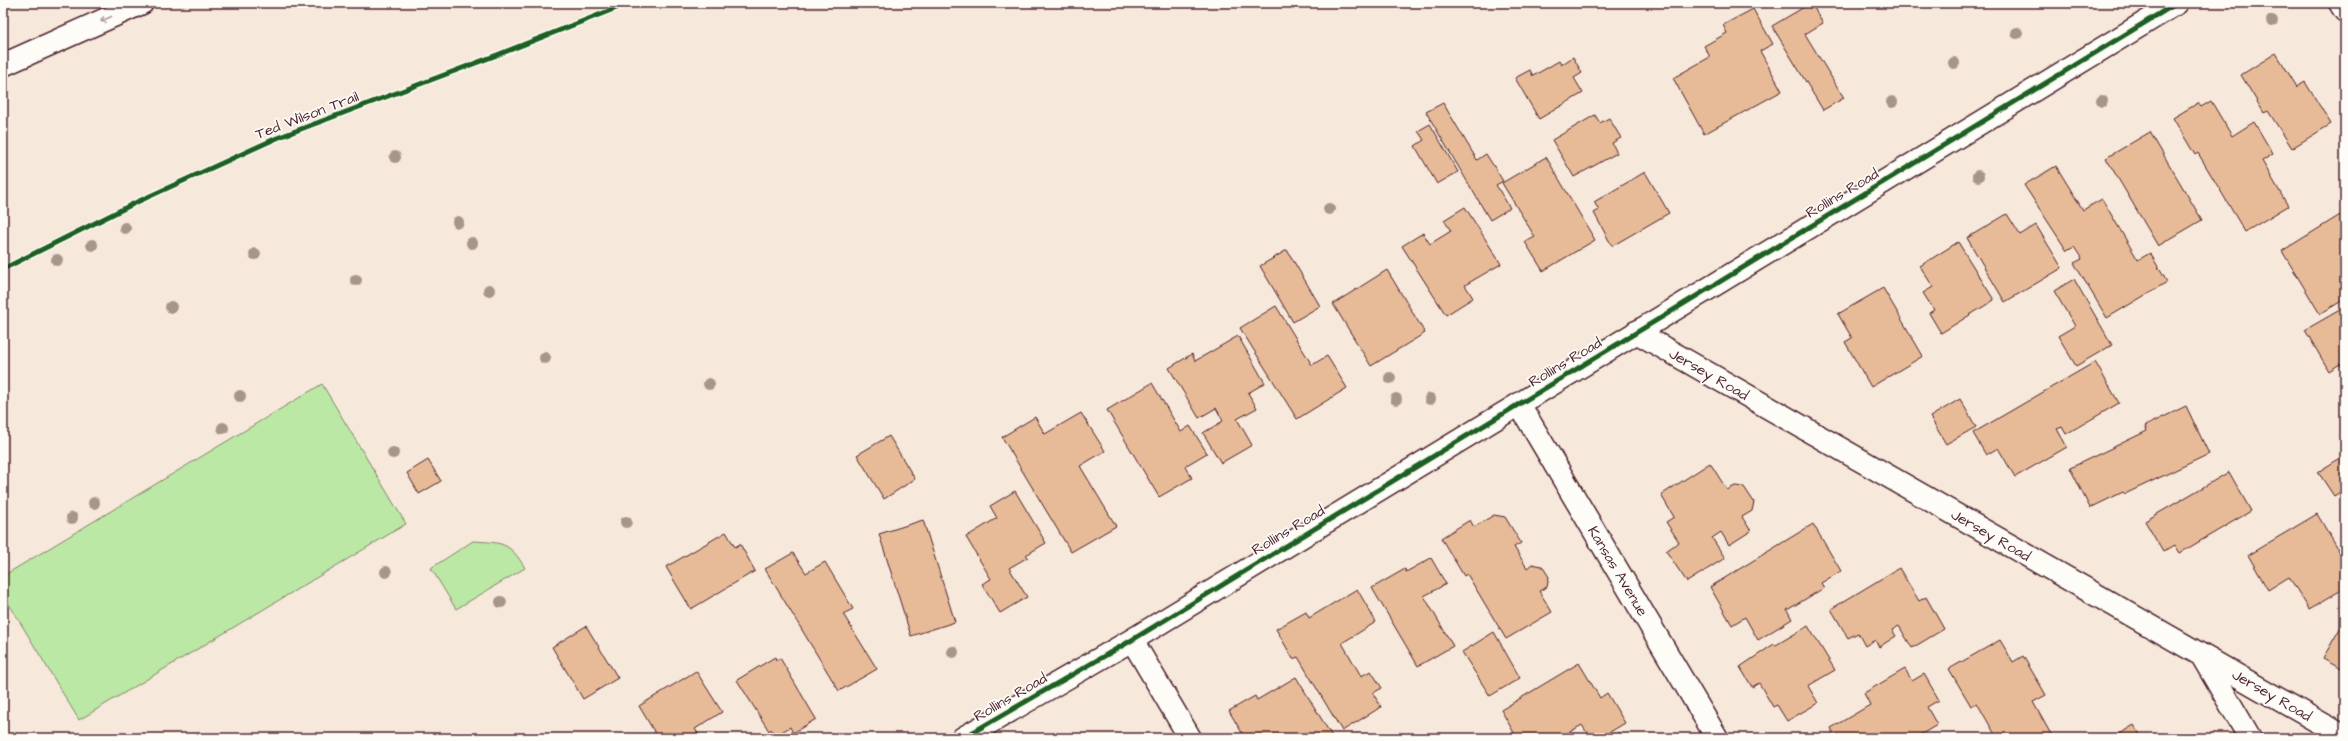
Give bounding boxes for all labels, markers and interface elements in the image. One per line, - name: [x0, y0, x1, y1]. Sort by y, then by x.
- one-way arrow: [101, 16, 113, 23]
- street label: Ted Wilson Trail: [252, 86, 362, 145]
- street label: Rollins Road: [1802, 163, 1883, 223]
- street label: Rollins Road: [1525, 332, 1606, 392]
- street label: Jersey Road: [1665, 343, 1753, 407]
- street label: Rollins Road: [1248, 500, 1329, 560]
- street label: Jersey Road: [1947, 504, 2035, 568]
- street label: Kansas Avenue: [1582, 522, 1653, 620]
- street label: Jersey Road: [2228, 664, 2316, 728]
- street label: Rollins Road: [970, 668, 1051, 727]

